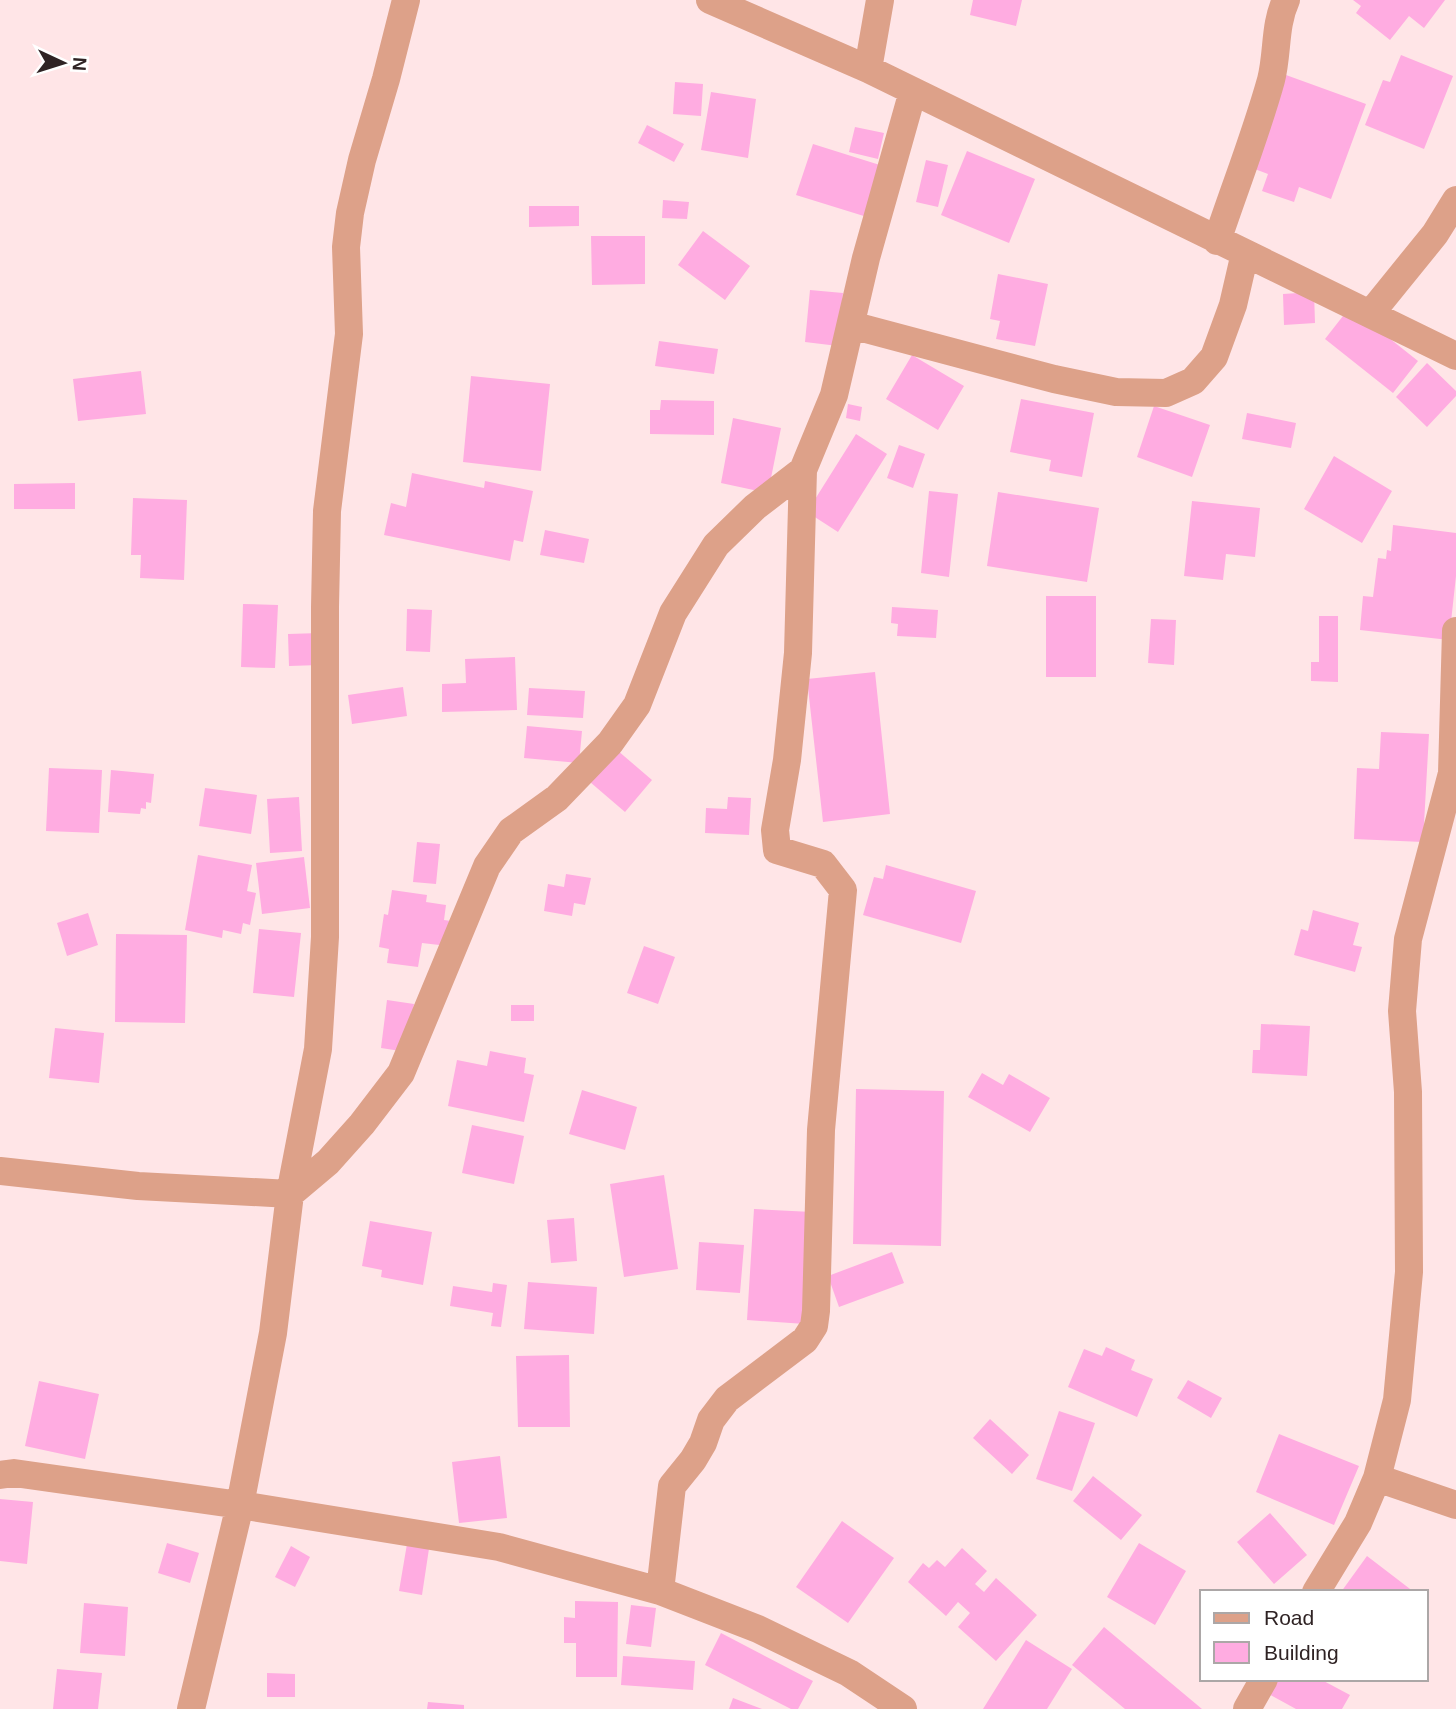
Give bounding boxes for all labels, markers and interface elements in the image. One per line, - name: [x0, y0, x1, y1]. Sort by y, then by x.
- north arrow: [28, 28, 98, 98]
- text: N: [69, 57, 90, 72]
- legend: [1200, 1590, 1428, 1681]
- text: Road: [1264, 1606, 1314, 1629]
- text: Building: [1264, 1641, 1339, 1664]

